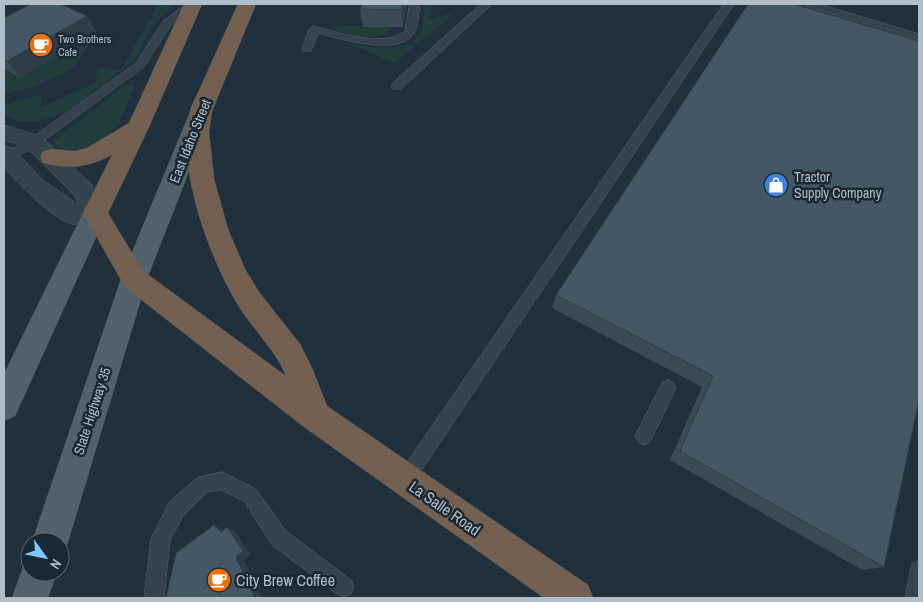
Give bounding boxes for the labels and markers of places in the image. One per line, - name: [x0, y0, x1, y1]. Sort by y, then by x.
- cafe icon: Two Brothers Cafe: [28, 32, 54, 58]
- place label: Two Brothers Cafe: [58, 32, 112, 59]
- place label: Tractor Supply Company: [794, 168, 882, 202]
- shop icon: Tractor Supply Company: [763, 172, 789, 198]
- cafe icon: City Brew Coffee: [206, 567, 232, 593]
- place label: City Brew Coffee: [236, 569, 335, 591]

